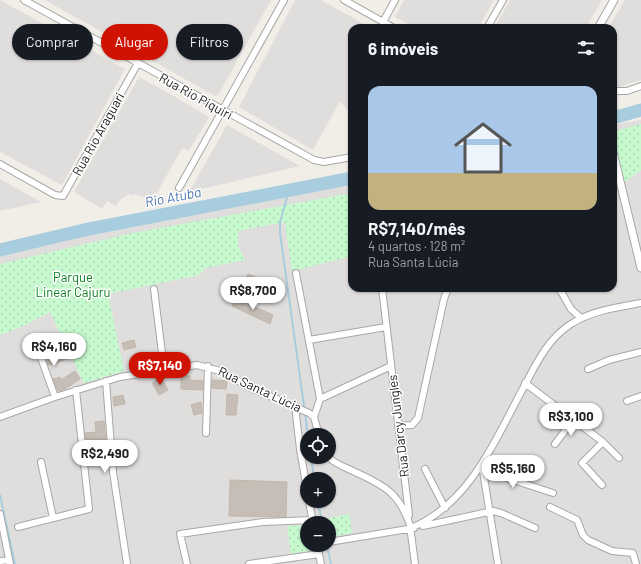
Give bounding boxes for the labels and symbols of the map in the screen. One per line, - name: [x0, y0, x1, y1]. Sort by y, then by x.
- street label: Rua Rio Piquiri: [156, 69, 236, 123]
- street label: Rua Rio Araguari: [68, 89, 128, 179]
- water label: Rio Atuba: [143, 183, 203, 210]
- park label: Parque Linear Cajuru: [36, 269, 110, 300]
- pin: R$8,700: [216, 277, 290, 311]
- pin: R$4,160: [17, 333, 91, 367]
- pin: R$7,140: [123, 352, 197, 386]
- street label: Rua Santa Lúcia: [216, 363, 304, 415]
- street label: Rua Darcy Jungles: [384, 374, 412, 478]
- pin: R$3,100: [534, 403, 608, 437]
- pin: R$2,490: [68, 440, 142, 474]
- pin: R$5,160: [476, 455, 550, 489]

